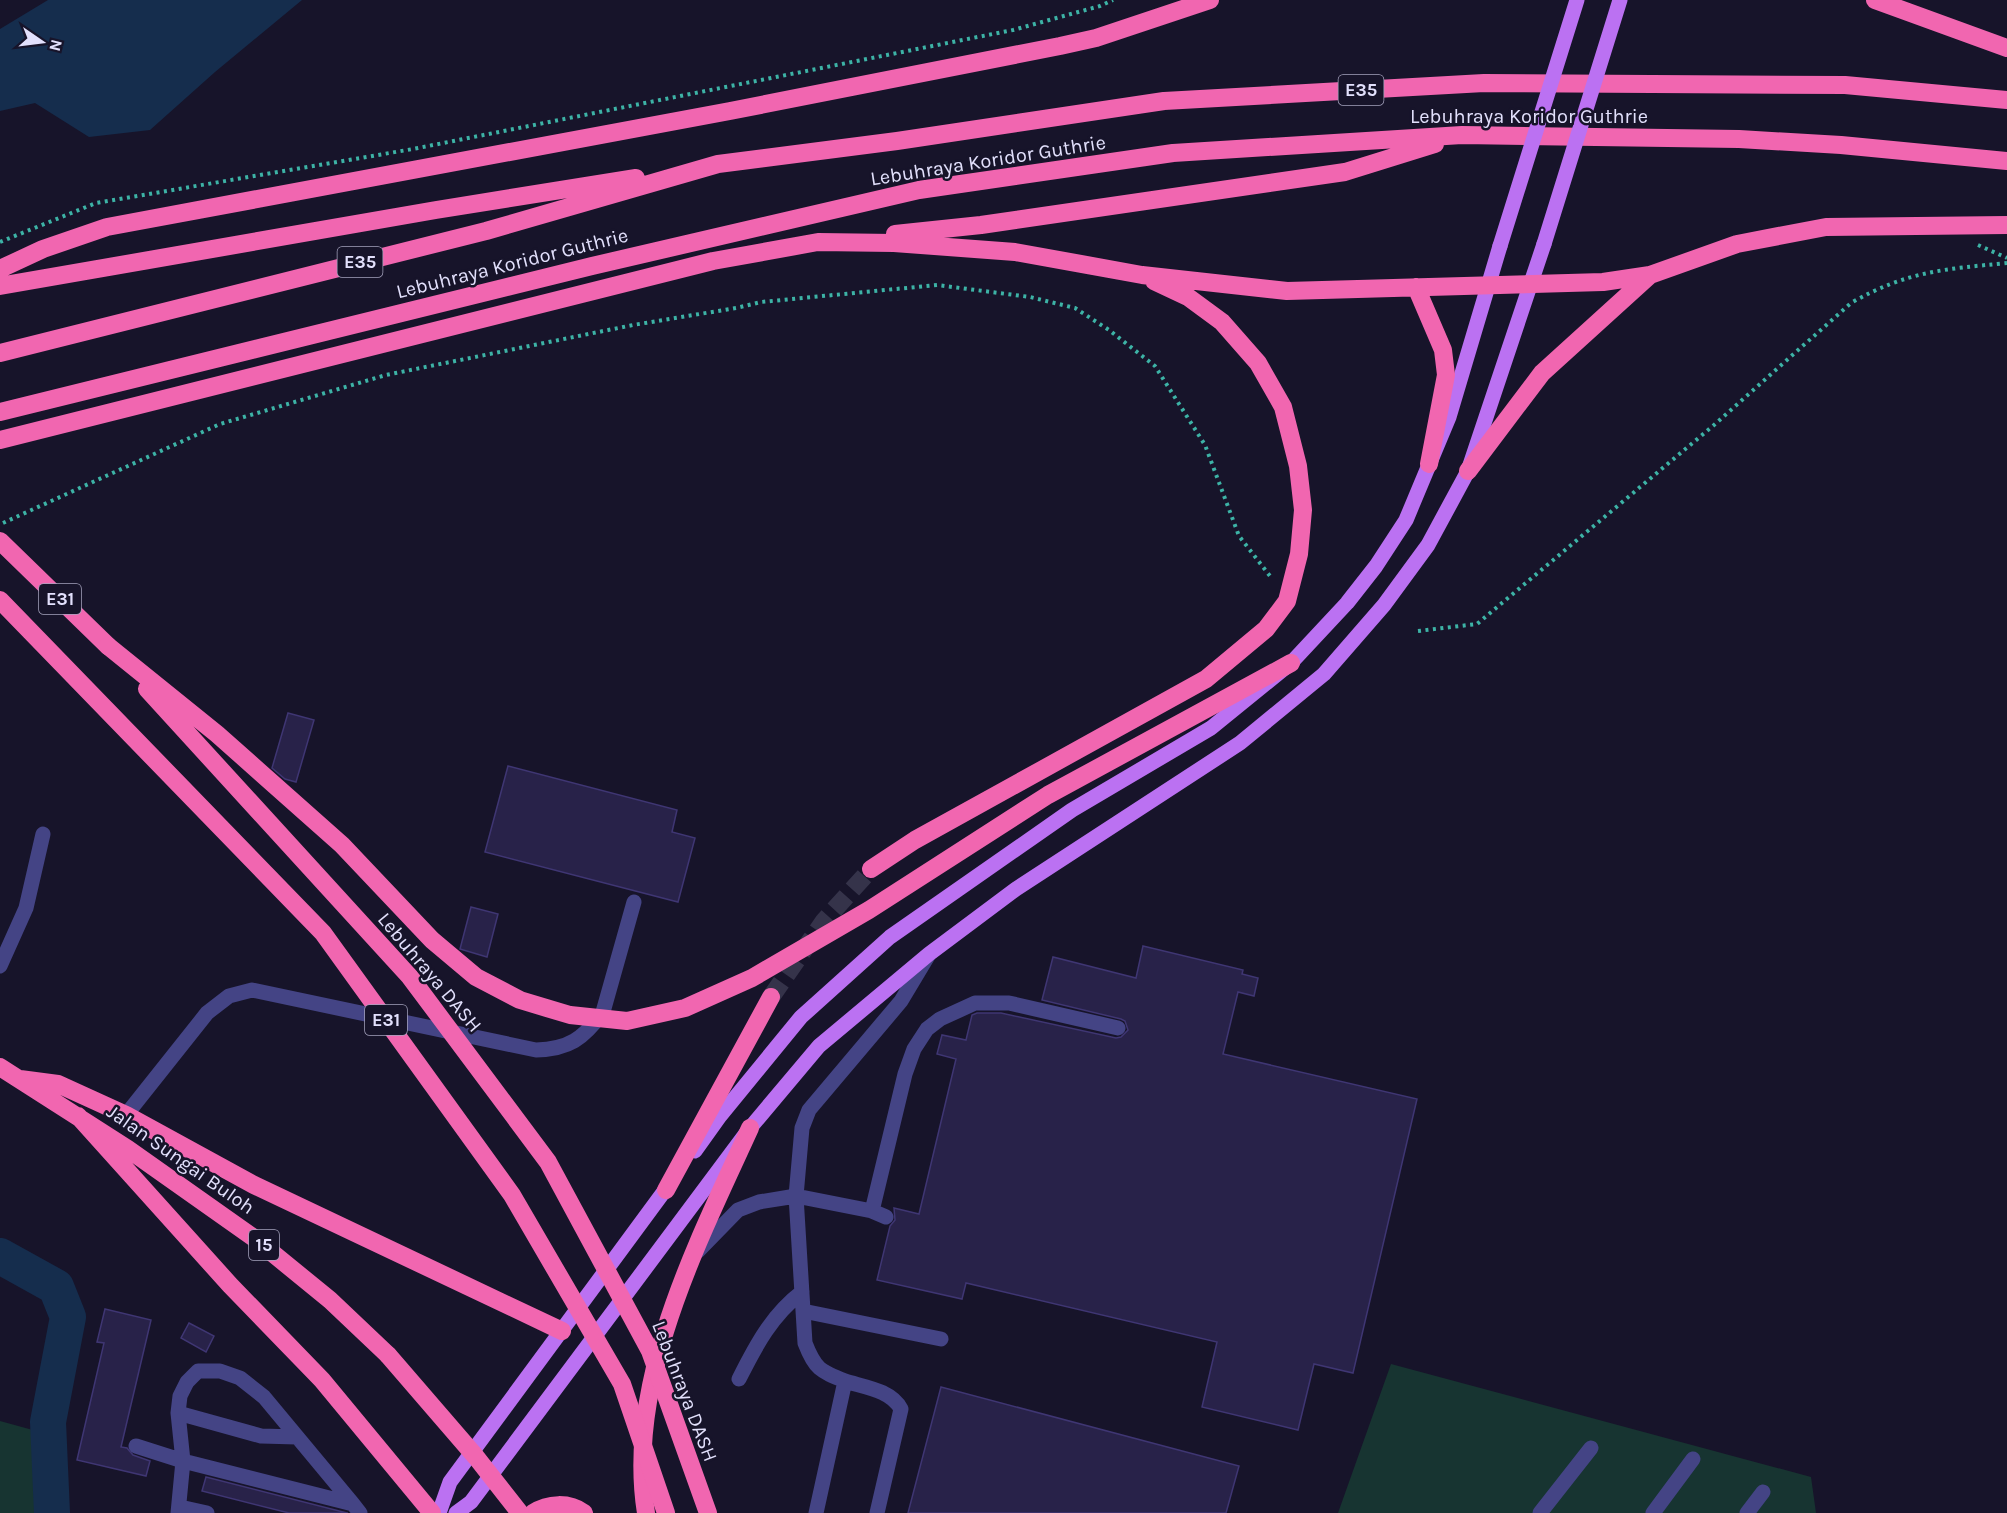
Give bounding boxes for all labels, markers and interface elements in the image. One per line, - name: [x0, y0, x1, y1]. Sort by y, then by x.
- north arrow: [12, 12, 72, 72]
- text: N: [45, 38, 67, 53]
- road number: E35: [1338, 75, 1384, 105]
- street label: Lebuhraya Koridor Guthrie: [1410, 105, 1648, 128]
- street label: Lebuhraya Koridor Guthrie: [869, 131, 1107, 190]
- street label: Lebuhraya Koridor Guthrie: [394, 224, 630, 303]
- road number: E35: [338, 247, 382, 277]
- road number: E31: [39, 584, 81, 614]
- street label: Lebuhraya DASH: [373, 908, 486, 1037]
- road number: E31: [365, 1005, 407, 1035]
- street label: Jalan Sungai Buloh: [102, 1100, 259, 1219]
- road number: 15: [249, 1230, 279, 1260]
- street label: Lebuhraya DASH: [647, 1317, 722, 1465]

